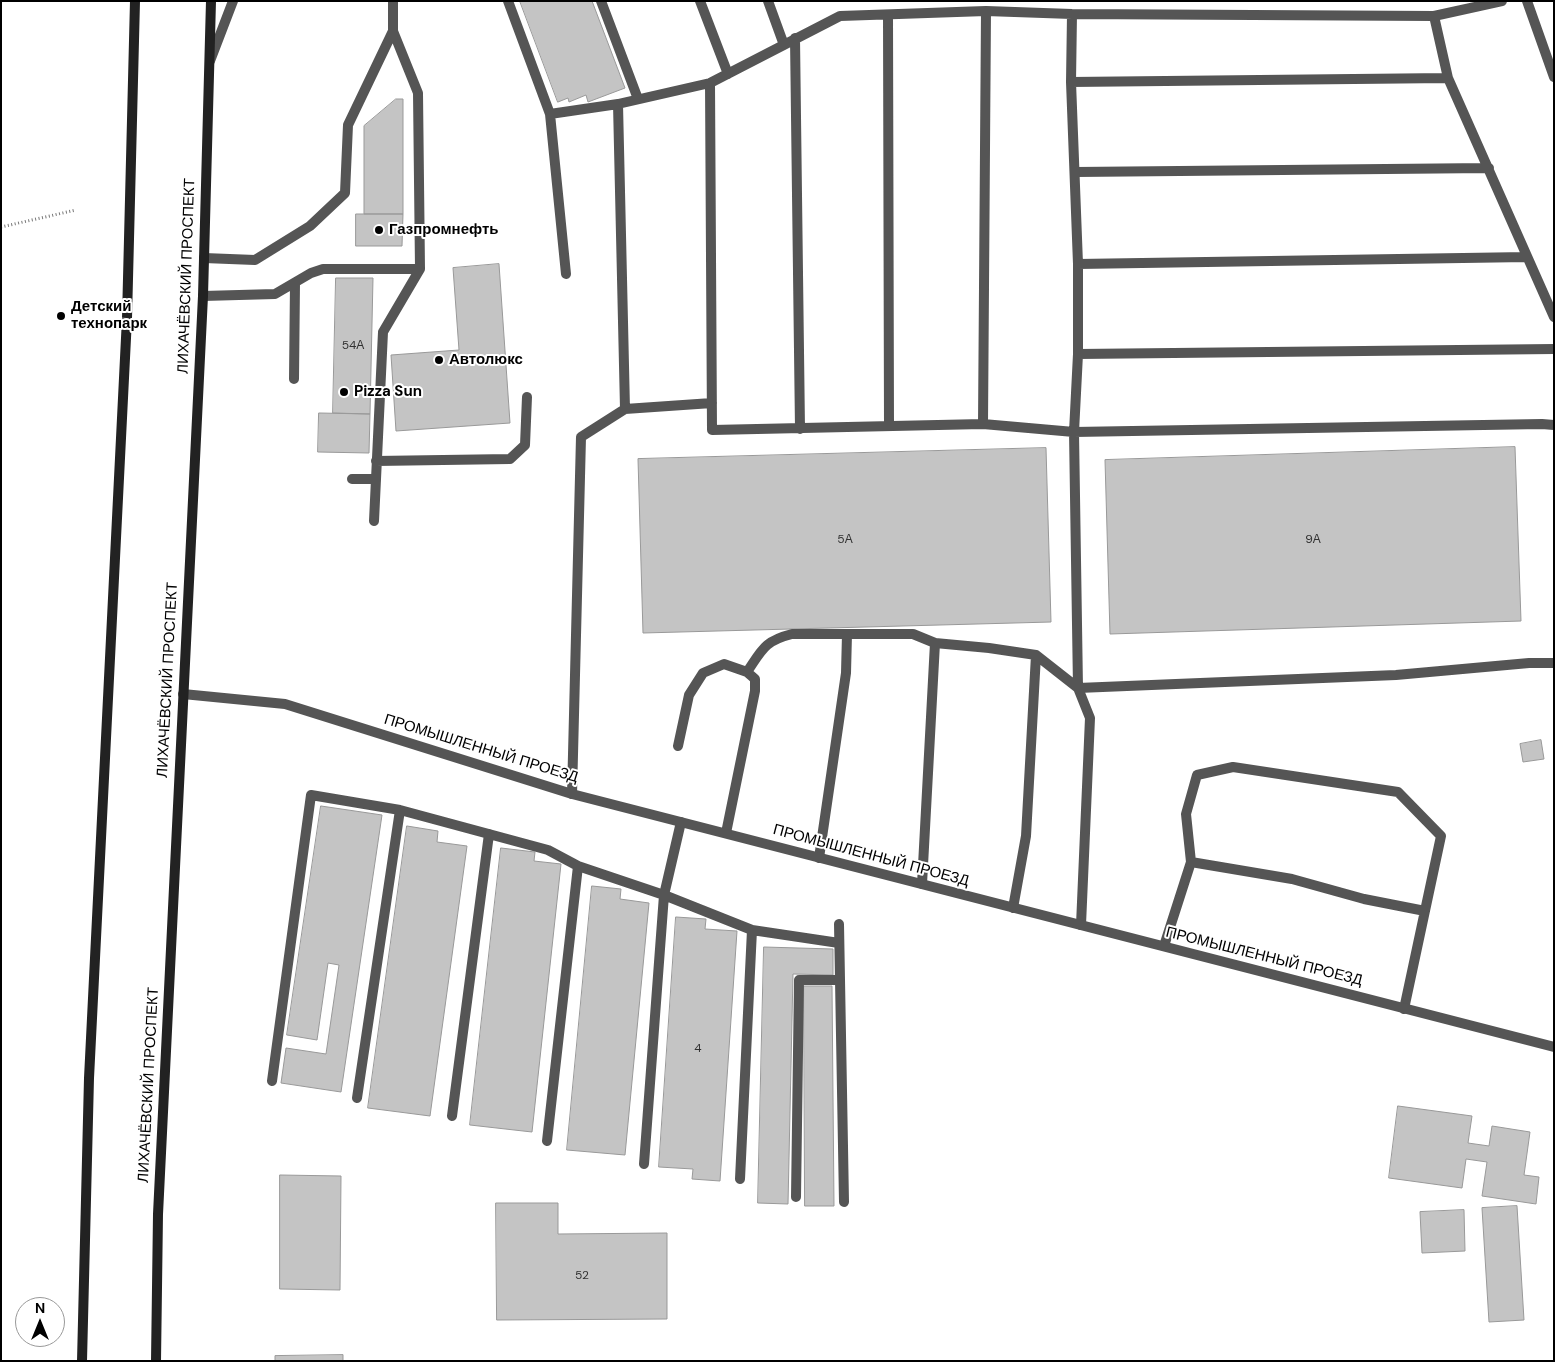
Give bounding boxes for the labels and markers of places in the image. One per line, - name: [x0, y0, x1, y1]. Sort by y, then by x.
- place label: Газпромнефть: [389, 221, 498, 239]
- marker: Газпромнефть: [373, 224, 385, 236]
- place label: Детский технопарк: [71, 298, 147, 333]
- marker: Детский технопарк: [55, 310, 67, 322]
- place label: Автолюкс: [449, 351, 523, 369]
- marker: Автолюкс: [433, 354, 445, 366]
- place label: Pizza Sun: [354, 383, 422, 401]
- marker: Pizza Sun: [338, 386, 350, 398]

